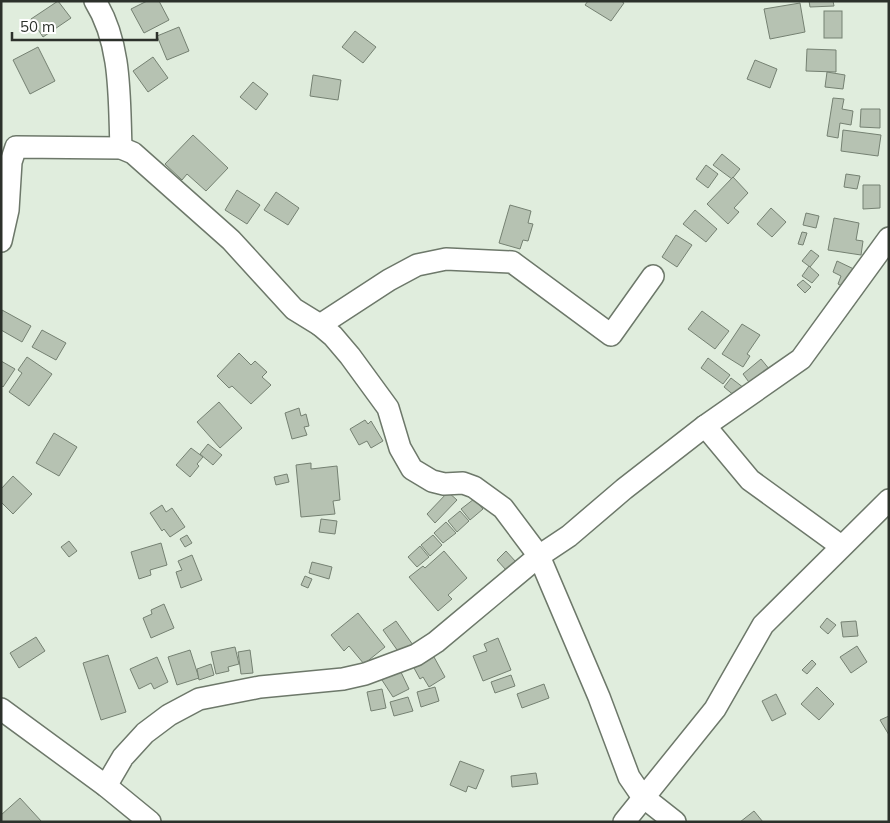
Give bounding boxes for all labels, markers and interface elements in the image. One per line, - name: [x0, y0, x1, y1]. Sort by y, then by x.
- scale bar: [12, 10, 158, 42]
- text: 50 m: [20, 17, 55, 36]

